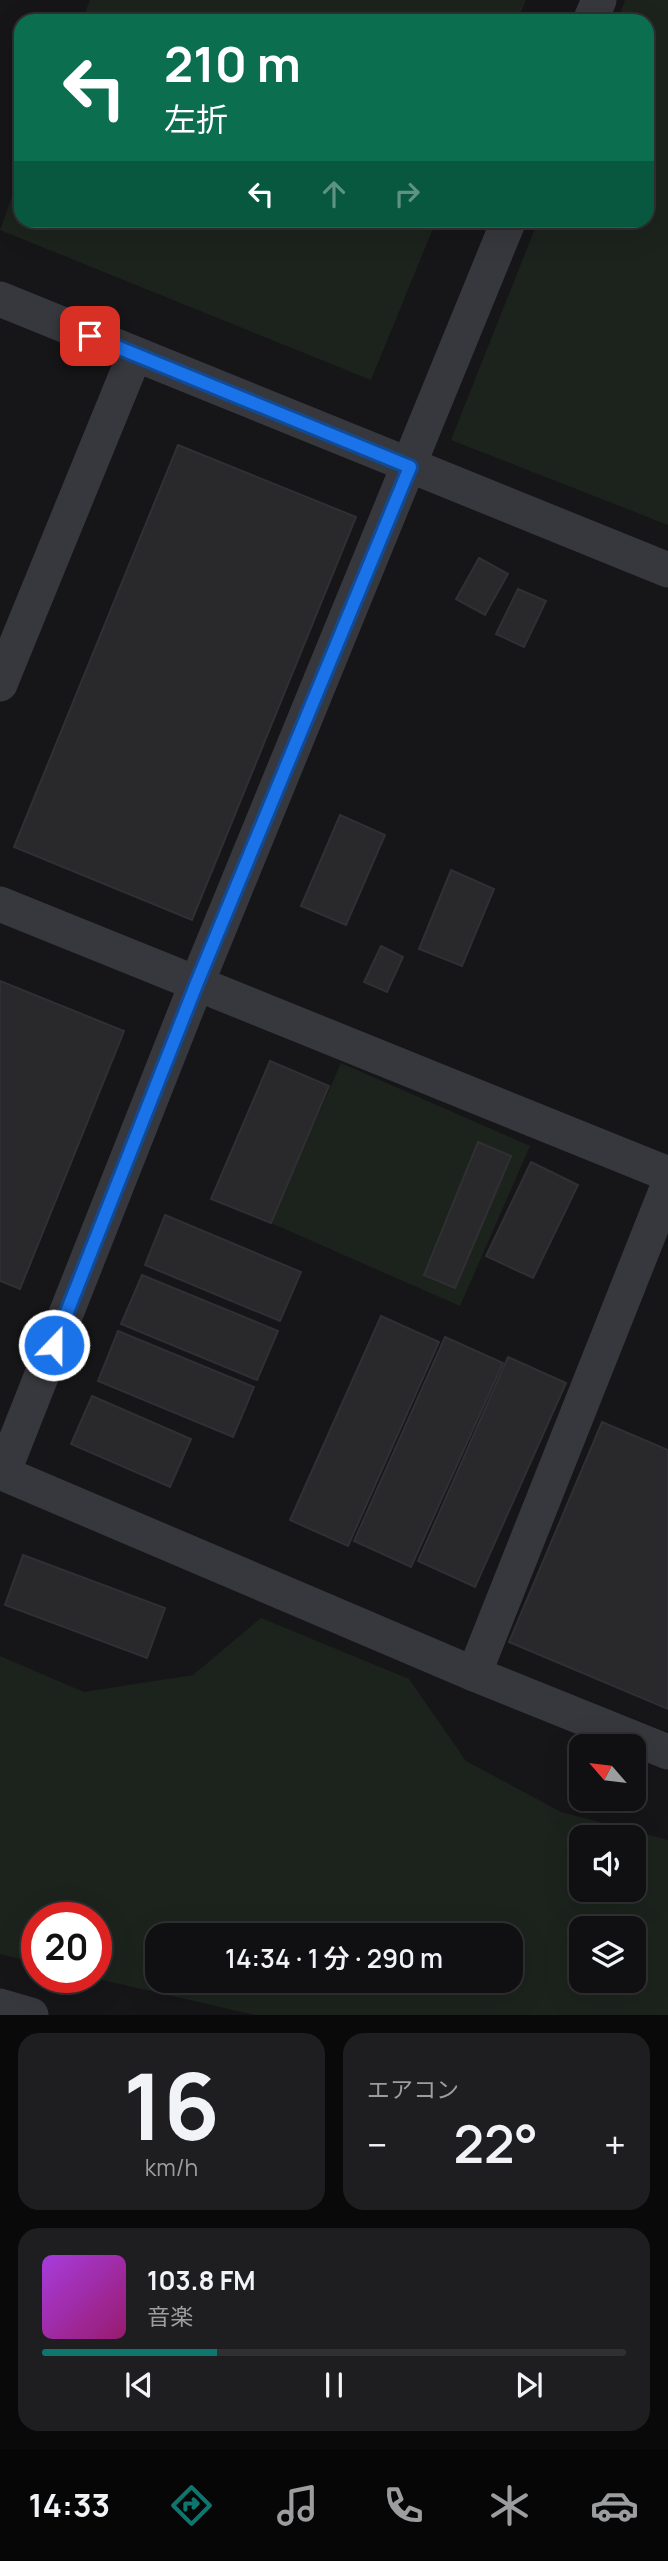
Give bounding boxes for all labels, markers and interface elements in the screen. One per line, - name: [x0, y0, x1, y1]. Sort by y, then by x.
- text: 210 m: [164, 30, 301, 97]
- icon: left: [49, 42, 140, 133]
- text: 左折: [164, 97, 228, 141]
- icon: left: [242, 175, 280, 213]
- icon: ahead: [315, 175, 353, 213]
- icon: right: [388, 175, 426, 213]
- pin: [60, 306, 120, 366]
- icon: arrive: [71, 317, 109, 355]
- position arrow: [17, 1308, 91, 1382]
- north arrow: [569, 1734, 646, 1811]
- map controls: [569, 1734, 646, 1993]
- button: sound: [569, 1825, 646, 1902]
- speed limit sign: 20: [21, 1902, 112, 1993]
- button: layers: [569, 1916, 646, 1993]
- text: 14:34 · 1 分 · 290 m: [225, 1940, 443, 1976]
- text: 16: [123, 2043, 220, 2167]
- text: エアコン: [367, 2073, 459, 2105]
- text: 22°: [454, 2108, 538, 2179]
- text: −: [367, 2118, 388, 2170]
- text: +: [604, 2118, 626, 2170]
- text: km/h: [145, 2151, 198, 2183]
- text: 103.8 FM: [147, 2262, 255, 2298]
- text: 音楽: [147, 2300, 193, 2332]
- icon: previous: [120, 2366, 158, 2404]
- icon: pause: [315, 2366, 353, 2404]
- icon: next: [510, 2366, 548, 2404]
- icon: directions: [167, 2481, 216, 2530]
- icon: music: [273, 2481, 322, 2530]
- icon: phone: [379, 2481, 428, 2530]
- icon: climate: [485, 2481, 534, 2530]
- icon: car: [590, 2481, 639, 2530]
- text: 14:33: [28, 2483, 110, 2527]

